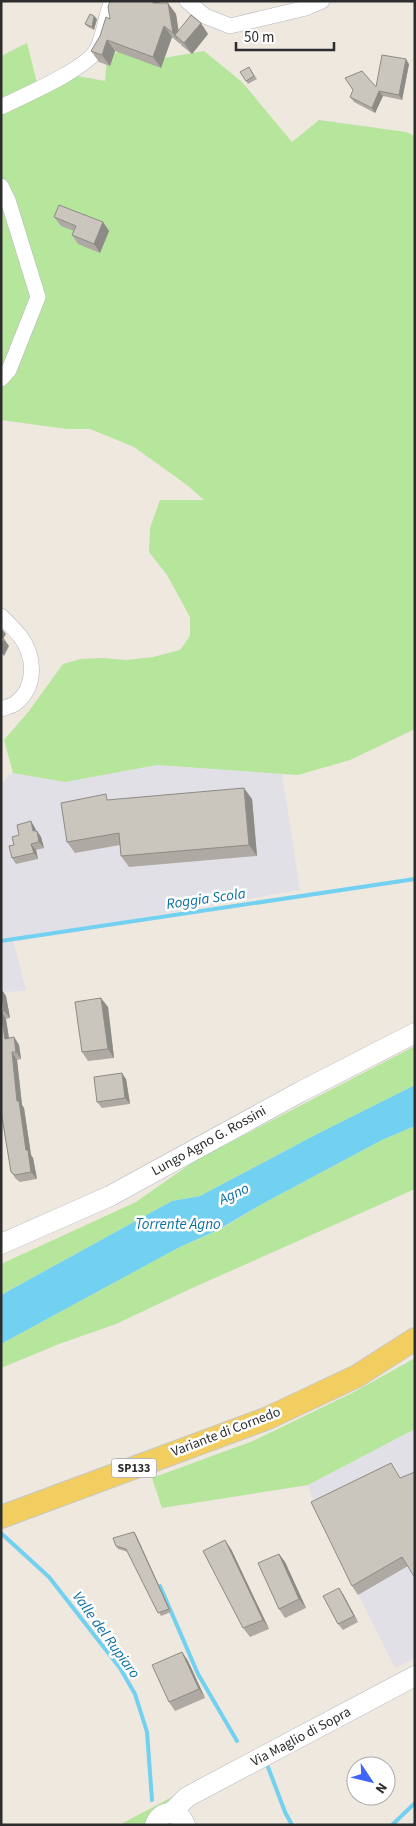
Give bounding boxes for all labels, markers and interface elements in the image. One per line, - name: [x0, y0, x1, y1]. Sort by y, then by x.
- scale bar: [236, 20, 334, 52]
- text: 50 m: [244, 27, 274, 48]
- water label: Roggia Scola: [165, 883, 247, 915]
- street label: Lungo Agno G. Rossini: [148, 1101, 270, 1181]
- water label: Agno: [215, 1178, 253, 1211]
- water label: Torrente Agno: [135, 1214, 221, 1235]
- street label: Variante di Cornedo: [168, 1402, 284, 1462]
- road number: SP133: [112, 1459, 156, 1478]
- water label: Valle del Rupiaro: [67, 1587, 145, 1683]
- street label: Via Maglio di Sopra: [247, 1702, 355, 1772]
- north arrow: [346, 1756, 396, 1806]
- text: N: [370, 1778, 392, 1797]

